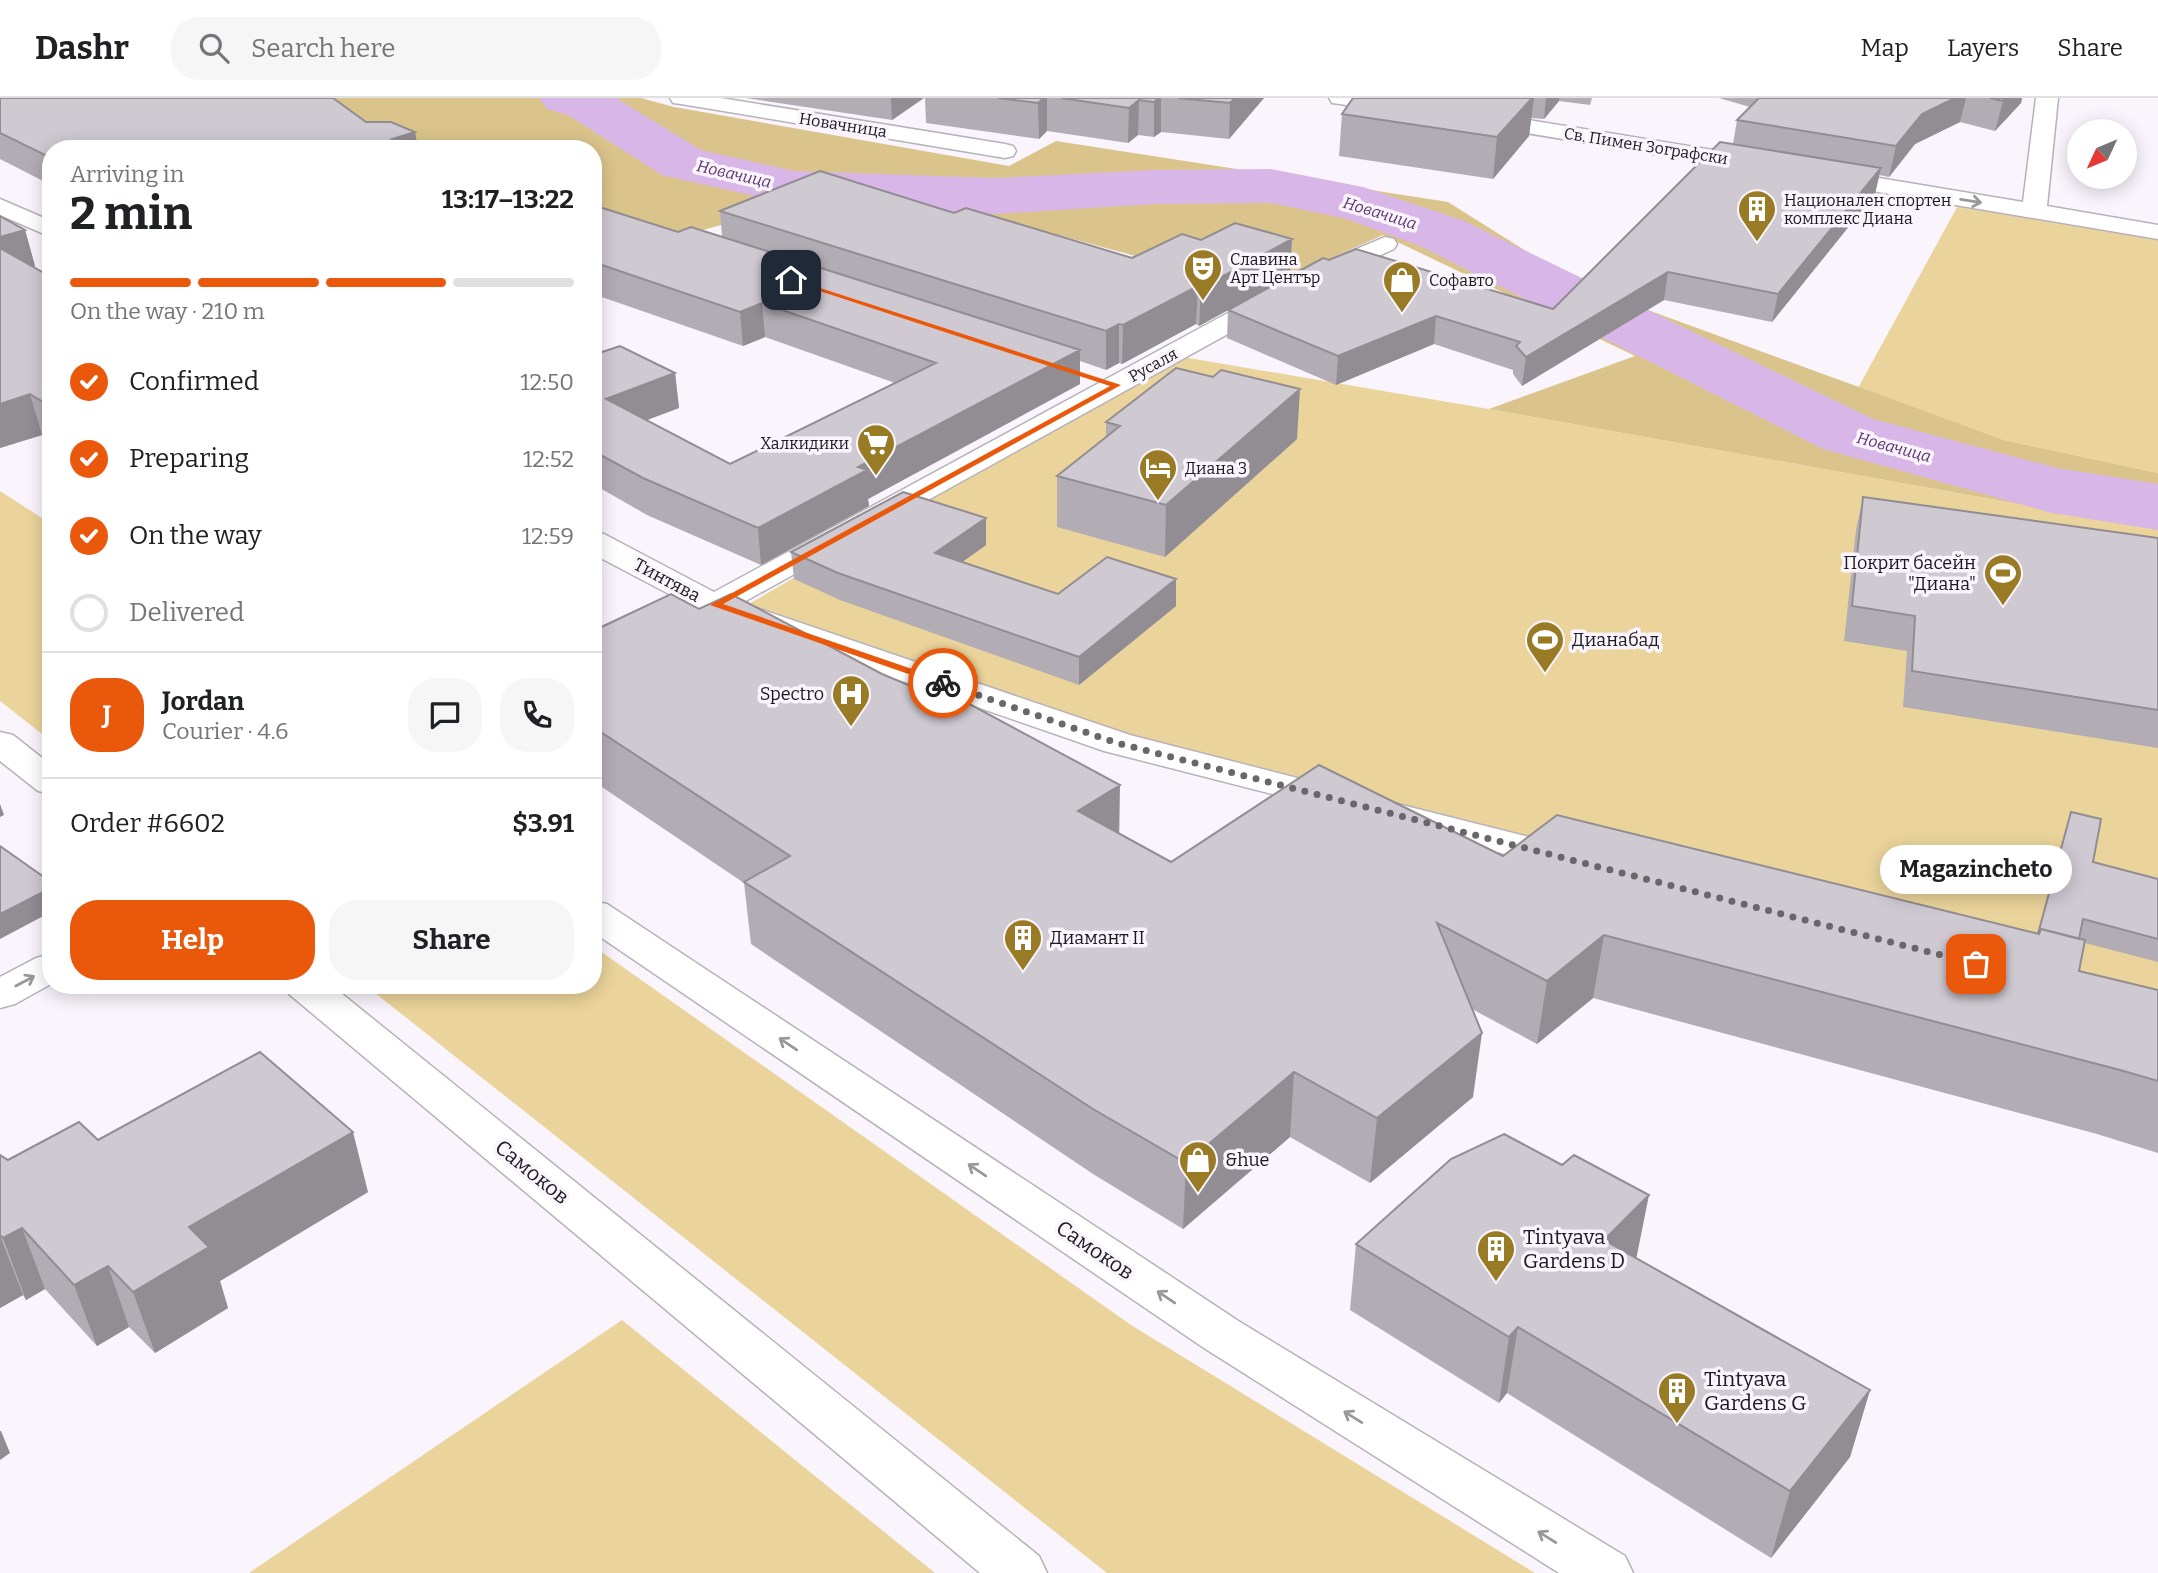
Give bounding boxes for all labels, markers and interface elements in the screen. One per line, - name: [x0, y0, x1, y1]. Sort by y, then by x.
- search box: [171, 17, 661, 80]
- text: Dashr: [35, 28, 129, 68]
- icon: search: [195, 29, 233, 67]
- text: Search here: [251, 33, 395, 64]
- text: Map: [1861, 34, 1909, 62]
- text: Layers: [1947, 34, 2019, 62]
- text: Share: [2057, 34, 2123, 62]
- street label: Новачница: [798, 109, 889, 141]
- north arrow: [2067, 119, 2137, 189]
- map controls: [2067, 119, 2137, 189]
- street label: Св. Пимен Зографски: [1563, 124, 1729, 168]
- water label: Новачица: [695, 156, 773, 192]
- text: Arriving in: [70, 160, 184, 188]
- text: 13:17–13:22: [442, 184, 574, 215]
- text: 2 min: [70, 186, 192, 241]
- building icon: Национален спортен комплекс Диана: [1736, 188, 1778, 243]
- place label: Национален спортен комплекс Диана: [1784, 191, 1951, 228]
- water label: Новачица: [1341, 193, 1419, 233]
- one-way arrow: [1959, 195, 1982, 208]
- theatre icon: Славина Арт Център: [1182, 247, 1224, 302]
- pin: [761, 250, 821, 310]
- place label: Славина Арт Център: [1230, 250, 1320, 287]
- shop icon: Софавто: [1381, 259, 1423, 314]
- icon: home: [772, 261, 810, 299]
- place label: Софавто: [1429, 271, 1494, 290]
- text: On the way · 210 m: [70, 297, 265, 325]
- street label: Русаля: [1125, 344, 1181, 386]
- icon: check: [70, 363, 108, 401]
- text: Confirmed: [129, 366, 259, 397]
- text: 12:50: [520, 368, 574, 396]
- supermarket icon: Халкидики: [855, 422, 897, 477]
- water label: Новачица: [1855, 428, 1933, 466]
- place label: Халкидики: [760, 434, 849, 453]
- icon: check: [70, 440, 108, 478]
- text: Preparing: [129, 443, 249, 474]
- text: 12:52: [523, 445, 574, 473]
- hotel icon: Диана 3: [1137, 447, 1179, 502]
- place label: Диана 3: [1185, 459, 1247, 478]
- icon: check: [70, 517, 108, 555]
- text: On the way: [129, 520, 262, 551]
- text: 12:59: [522, 522, 574, 550]
- place label: Покрит басейн "Диана": [1843, 552, 1976, 595]
- sports icon: Покрит басейн "Диана": [1982, 552, 2024, 607]
- street label: Тинтява: [630, 553, 704, 607]
- text: Delivered: [129, 597, 244, 628]
- sports icon: Дианабад: [1524, 619, 1566, 674]
- place label: Дианабад: [1572, 629, 1659, 651]
- courier: [908, 648, 978, 718]
- icon: bike: [924, 664, 962, 702]
- hospital icon: Spectro: [830, 673, 872, 728]
- button: chat: [408, 678, 482, 752]
- button: phone: [500, 678, 574, 752]
- place label: Spectro: [760, 683, 824, 705]
- text: Jordan: [162, 686, 244, 717]
- text: J: [103, 700, 111, 731]
- text: Courier · 4.6: [162, 717, 289, 745]
- text: Order #6602: [70, 808, 225, 839]
- text: $3.91: [512, 808, 574, 839]
- callout: Magazincheto: [1880, 845, 2072, 894]
- text: Magazincheto: [1899, 855, 2053, 883]
- button: Help: [70, 900, 315, 980]
- button: Share: [329, 900, 574, 980]
- building icon: Диамант II: [1002, 917, 1044, 972]
- place label: Диамант II: [1050, 927, 1145, 949]
- pin: [1946, 934, 2006, 994]
- icon: bag: [1957, 945, 1995, 983]
- one-way arrow: [15, 973, 35, 987]
- one-way arrow: [779, 1036, 798, 1051]
- street label: Самоков: [490, 1134, 574, 1210]
- shop icon: &hue: [1177, 1139, 1219, 1194]
- place label: &hue: [1225, 1149, 1269, 1171]
- one-way arrow: [968, 1163, 987, 1178]
- street label: Самоков: [1051, 1215, 1139, 1285]
- place label: Tintyava Gardens D: [1523, 1224, 1625, 1274]
- building icon: Tintyava Gardens D: [1475, 1228, 1517, 1283]
- one-way arrow: [1156, 1290, 1176, 1304]
- place label: Tintyava Gardens G: [1704, 1366, 1806, 1416]
- building icon: Tintyava Gardens G: [1656, 1370, 1698, 1425]
- one-way arrow: [1344, 1409, 1364, 1423]
- one-way arrow: [1537, 1529, 1557, 1543]

